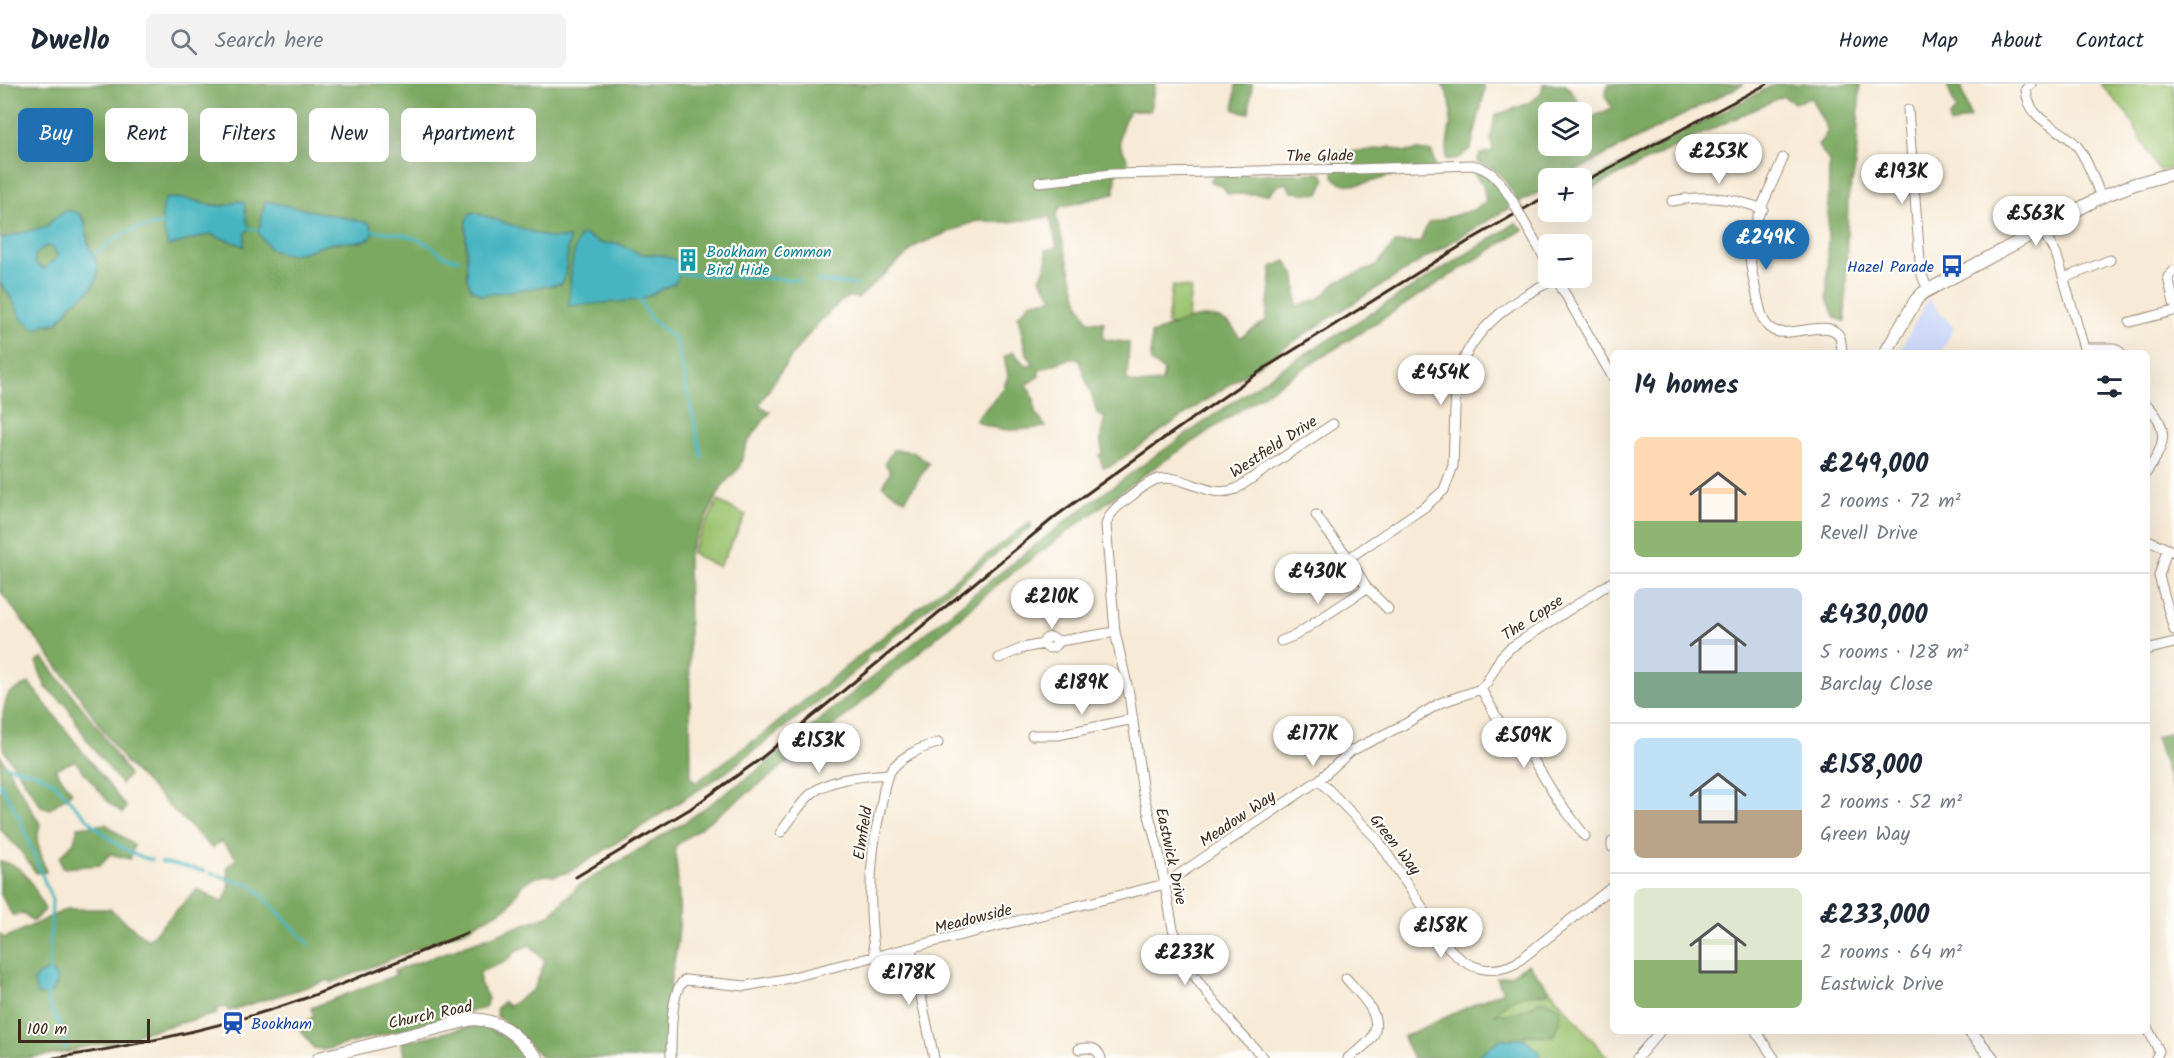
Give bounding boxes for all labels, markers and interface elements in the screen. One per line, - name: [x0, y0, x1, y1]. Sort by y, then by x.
- search box: [146, 14, 566, 68]
- text: Dwello: [30, 19, 110, 64]
- text: Search here: [215, 24, 323, 59]
- icon: search: [167, 25, 200, 58]
- text: Home: [1839, 25, 1888, 58]
- text: Map: [1921, 25, 1958, 58]
- text: About: [1991, 25, 2042, 58]
- text: Contact: [2075, 25, 2144, 58]
- map controls: [1538, 102, 1592, 288]
- button: layers: [1538, 102, 1592, 156]
- chip: Buy: [18, 108, 93, 162]
- chip: Rent: [105, 108, 188, 162]
- chip: Filters: [200, 108, 297, 162]
- chip: New: [309, 108, 389, 162]
- chip: Apartment: [401, 108, 536, 162]
- pin: £253K: [1677, 134, 1761, 185]
- text: £253K: [1689, 137, 1749, 169]
- street label: The Glade: [1286, 143, 1354, 170]
- pin: £193K: [1860, 154, 1944, 205]
- text: £193K: [1875, 157, 1929, 189]
- button: +: [1538, 168, 1592, 222]
- pin: £563K: [1994, 196, 2078, 247]
- text: £563K: [2007, 199, 2065, 231]
- pin: £249K: [1724, 220, 1808, 271]
- text: £249K: [1736, 223, 1796, 255]
- button: −: [1538, 234, 1592, 288]
- place label: Bookham Common Bird Hide: [706, 240, 832, 283]
- building icon: Bookham Common Bird Hide: [675, 247, 701, 273]
- bus stop icon: Hazel Parade: [1939, 253, 1965, 279]
- place label: Hazel Parade: [1847, 255, 1934, 280]
- pin: £454K: [1399, 355, 1483, 406]
- text: £454K: [1412, 358, 1470, 390]
- text: 14 homes: [1634, 365, 1739, 407]
- icon: filters: [2093, 370, 2126, 403]
- street label: Westfield Drive: [1225, 410, 1323, 485]
- text: £249,000: [1820, 444, 1928, 486]
- icon: home: [1682, 461, 1754, 533]
- text: 2 rooms · 72 m²: [1820, 486, 1961, 518]
- text: Revell Drive: [1820, 518, 1918, 550]
- pin: £430K: [1276, 554, 1360, 605]
- text: £430K: [1289, 557, 1347, 589]
- pin: £210K: [1010, 579, 1094, 630]
- text: £210K: [1025, 582, 1079, 614]
- street label: The Copse: [1497, 589, 1569, 648]
- text: £430,000: [1820, 595, 1928, 637]
- icon: home: [1682, 612, 1754, 684]
- text: 5 rooms · 128 m²: [1820, 637, 1969, 669]
- pin: £189K: [1040, 665, 1124, 716]
- text: £189K: [1055, 668, 1109, 700]
- text: Barclay Close: [1820, 669, 1933, 701]
- pin: £177K: [1271, 716, 1355, 767]
- pin: £509K: [1482, 718, 1566, 769]
- text: £177K: [1287, 719, 1339, 751]
- text: £509K: [1495, 721, 1553, 753]
- pin: £153K: [777, 723, 861, 774]
- text: £153K: [792, 726, 846, 758]
- text: £158,000: [1820, 745, 1922, 787]
- icon: home: [1682, 762, 1754, 834]
- street label: Meadow Way: [1195, 784, 1281, 854]
- text: 2 rooms · 52 m²: [1820, 787, 1962, 819]
- street label: Elmfield: [847, 804, 880, 862]
- street label: Eastwick Drive: [1148, 805, 1193, 907]
- street label: Green Way: [1363, 809, 1427, 881]
- text: Green Way: [1820, 819, 1910, 851]
- text: £233,000: [1820, 895, 1929, 937]
- street label: Meadowside: [932, 898, 1015, 941]
- pin: £158K: [1399, 908, 1483, 959]
- text: £158K: [1414, 911, 1468, 943]
- icon: home: [1682, 912, 1754, 984]
- pin: £233K: [1143, 935, 1227, 986]
- text: 2 rooms · 64 m²: [1820, 937, 1962, 969]
- text: £233K: [1155, 938, 1215, 970]
- pin: £178K: [867, 955, 951, 1006]
- text: £178K: [882, 958, 936, 990]
- text: Eastwick Drive: [1820, 969, 1944, 1001]
- street label: Church Road: [386, 994, 476, 1037]
- station icon: Bookham: [220, 1010, 246, 1036]
- place label: Bookham: [251, 1012, 312, 1037]
- scale bar: [18, 1016, 150, 1044]
- text: 100 m: [27, 1017, 67, 1042]

